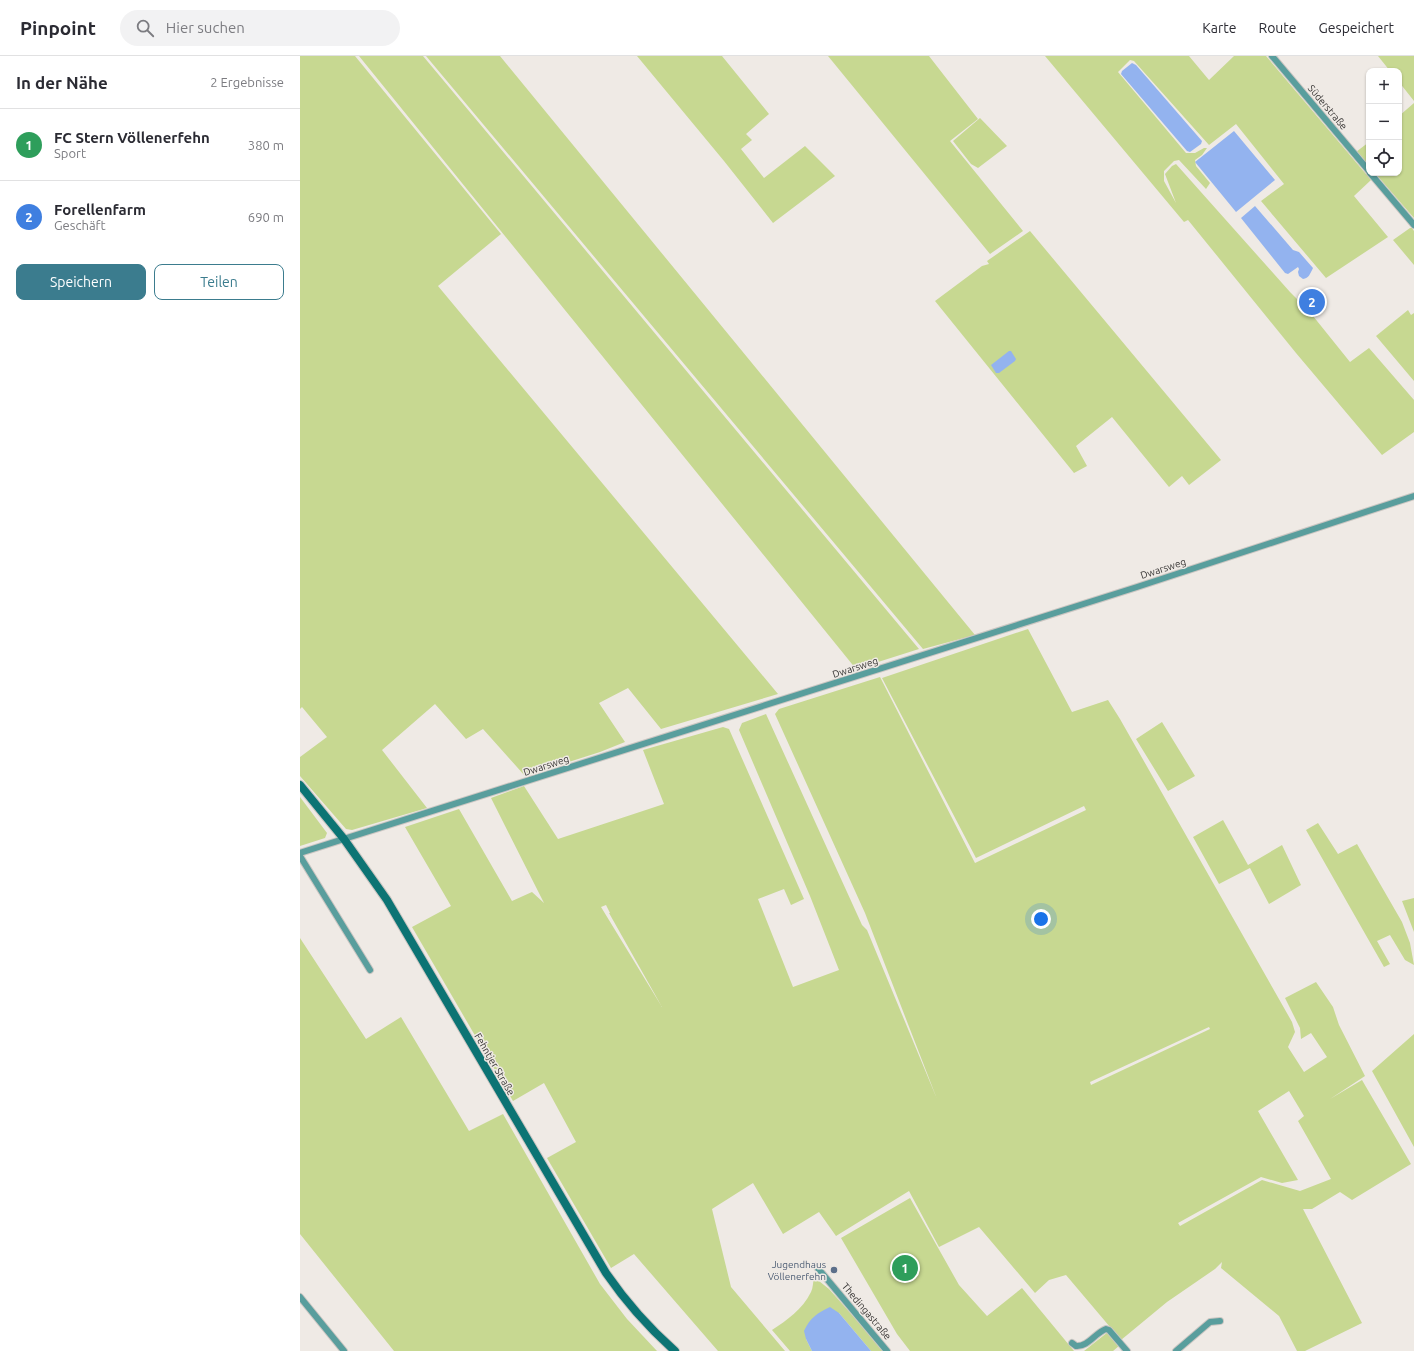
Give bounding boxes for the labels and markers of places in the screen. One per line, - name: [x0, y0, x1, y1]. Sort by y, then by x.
- pin: 2: [1299, 287, 1325, 317]
- pin: 1: [892, 1253, 918, 1283]
- place label: Jugendhaus Völlenerfehn: [768, 1259, 826, 1282]
- marker: Jugendhaus Völlenerfehn: [829, 1265, 839, 1275]

